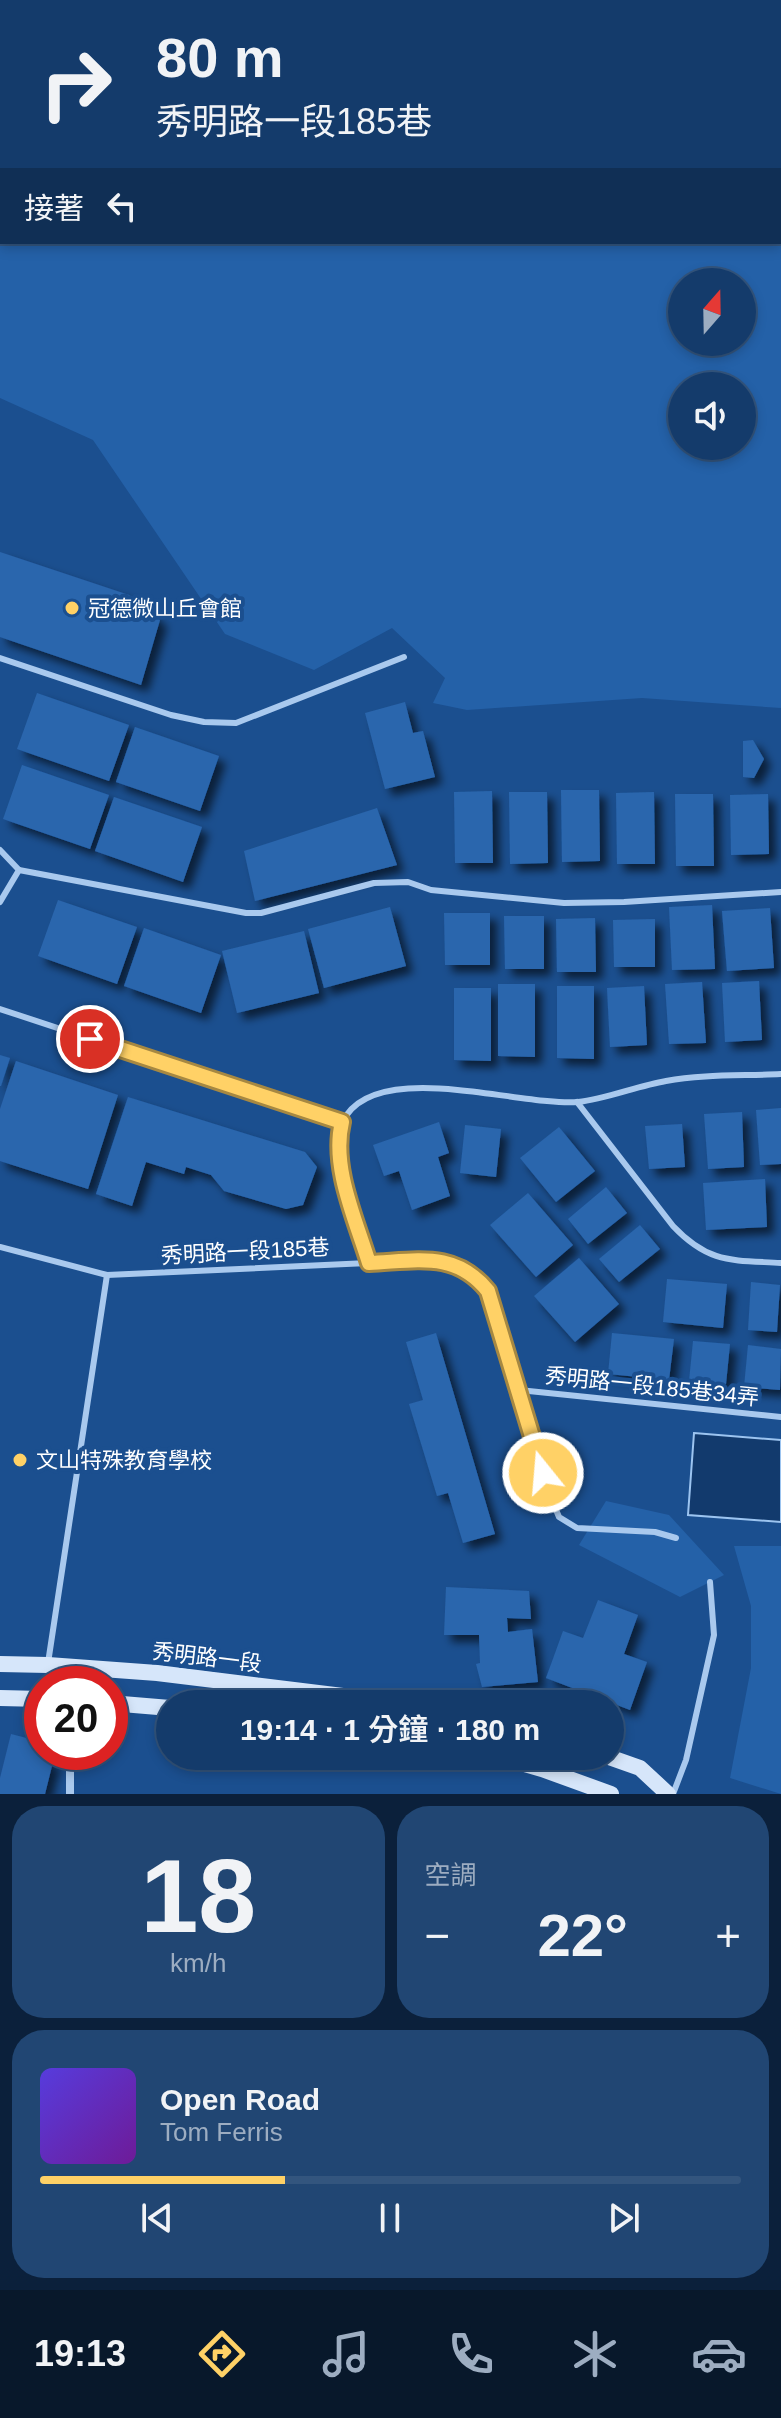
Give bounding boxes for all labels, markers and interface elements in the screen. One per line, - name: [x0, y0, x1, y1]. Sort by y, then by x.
- text: 80 m: [156, 26, 284, 89]
- icon: right: [24, 32, 128, 136]
- text: 秀明路一段185巷: [156, 101, 432, 142]
- icon: left: [100, 184, 144, 228]
- text: 接著: [24, 192, 84, 225]
- north arrow: [668, 268, 756, 356]
- map controls: [668, 268, 756, 460]
- button: sound: [668, 372, 756, 460]
- place label: 冠德微山丘會館: [88, 596, 242, 621]
- marker: 冠德微山丘會館: [63, 599, 81, 617]
- pin: [56, 1005, 124, 1073]
- icon: arrive: [68, 1017, 112, 1061]
- street label: 秀明路一段185巷: [160, 1235, 330, 1268]
- street label: 秀明路一段185巷34弄: [544, 1363, 760, 1410]
- position arrow: [501, 1431, 585, 1515]
- place label: 文山特殊教育學校: [36, 1448, 212, 1473]
- marker: 文山特殊教育學校: [11, 1451, 29, 1469]
- street label: 秀明路一段: [151, 1638, 263, 1677]
- speed limit sign: 20: [24, 1666, 128, 1770]
- text: 19:14 · 1 分鐘 · 180 m: [240, 1713, 540, 1746]
- text: 18: [140, 1838, 256, 1954]
- text: 空調: [425, 1860, 477, 1890]
- text: 22°: [537, 1902, 628, 1969]
- text: −: [425, 1911, 450, 1960]
- text: +: [715, 1911, 741, 1960]
- text: km/h: [170, 1948, 226, 1978]
- text: Open Road: [160, 2083, 320, 2116]
- text: Tom Ferris: [160, 2117, 283, 2147]
- icon: previous: [135, 2196, 179, 2240]
- icon: pause: [368, 2196, 412, 2240]
- icon: next: [602, 2196, 646, 2240]
- icon: directions: [194, 2326, 250, 2382]
- icon: music: [318, 2326, 374, 2382]
- icon: phone: [443, 2326, 499, 2382]
- icon: climate: [567, 2326, 623, 2382]
- icon: car: [691, 2326, 747, 2382]
- text: 19:13: [34, 2333, 126, 2374]

